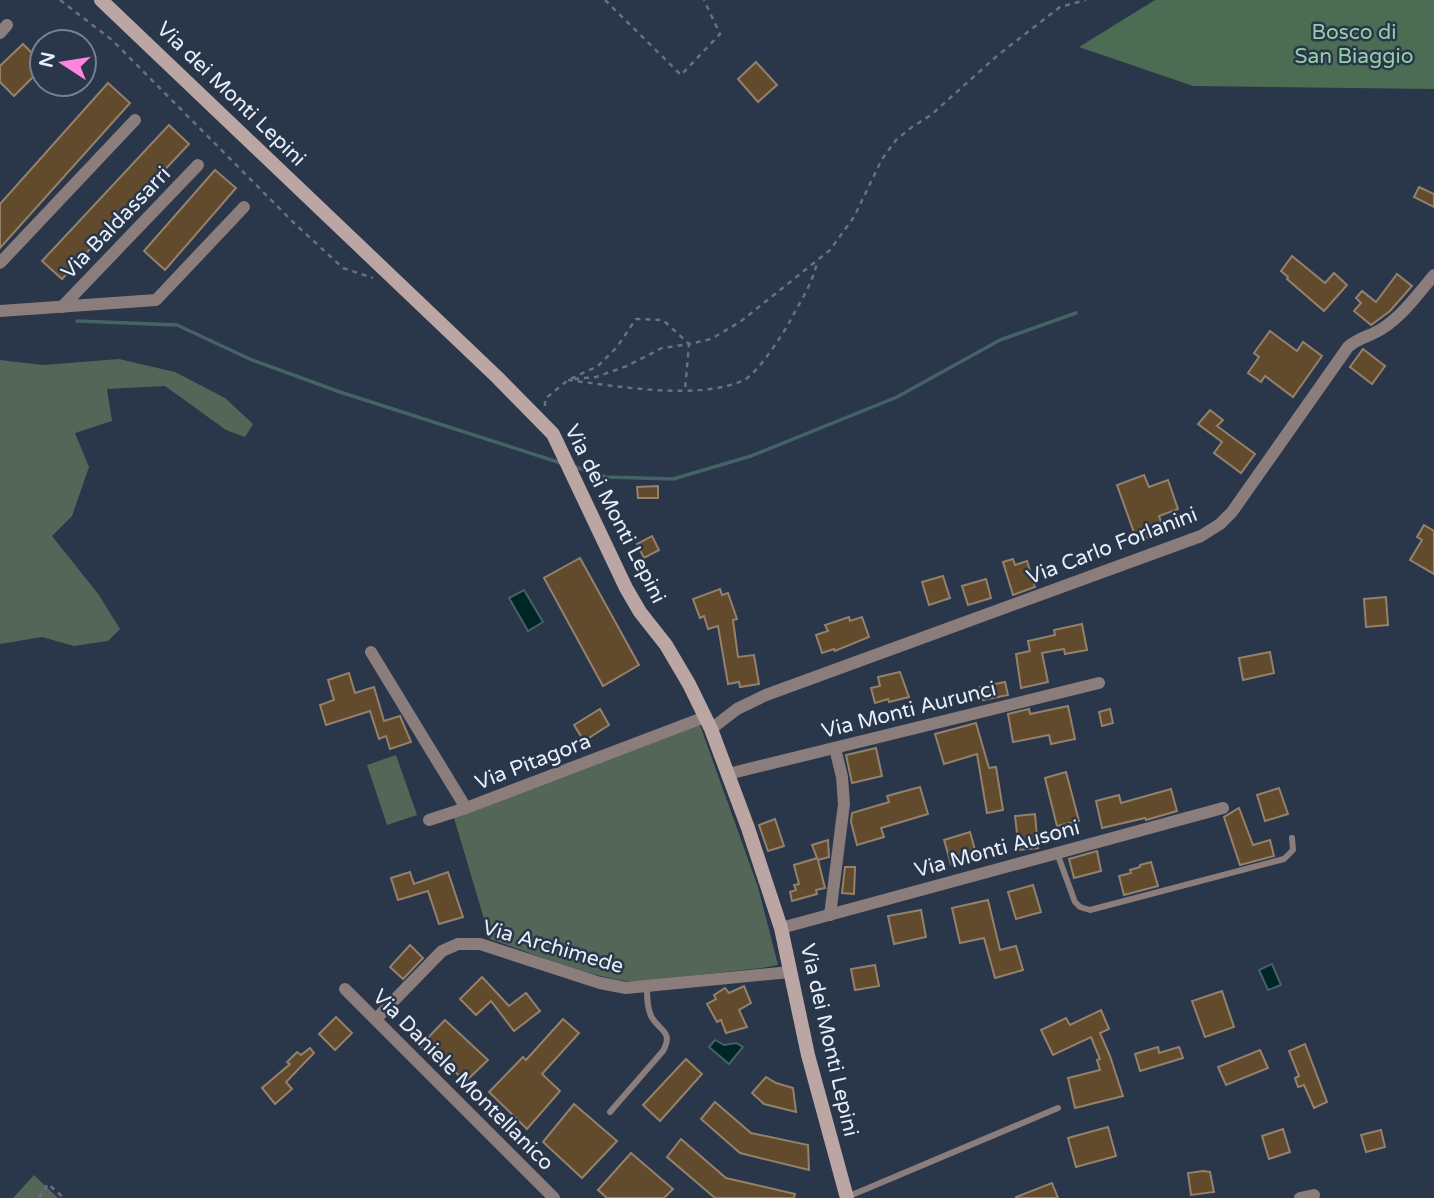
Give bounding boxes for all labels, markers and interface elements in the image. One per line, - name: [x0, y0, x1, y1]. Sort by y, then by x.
- street label: Via dei Monti Lepini: [151, 17, 311, 171]
- park label: Bosco di San Biaggio: [1295, 20, 1413, 69]
- north arrow: [28, 28, 98, 98]
- text: N: [35, 50, 60, 69]
- street label: Via Baldassarri: [56, 162, 176, 284]
- street label: Via dei Monti Lepini: [559, 420, 671, 608]
- street label: Via Carlo Forlanini: [1023, 502, 1201, 590]
- street label: Via Monti Aurunci: [819, 676, 999, 744]
- street label: Via Pitagora: [472, 729, 594, 795]
- street label: Via Monti Ausoni: [912, 815, 1082, 883]
- street label: Via Archimede: [480, 915, 627, 979]
- street label: Via dei Monti Lepini: [795, 941, 863, 1139]
- street label: Via Daniele Montellanico: [367, 984, 559, 1176]

